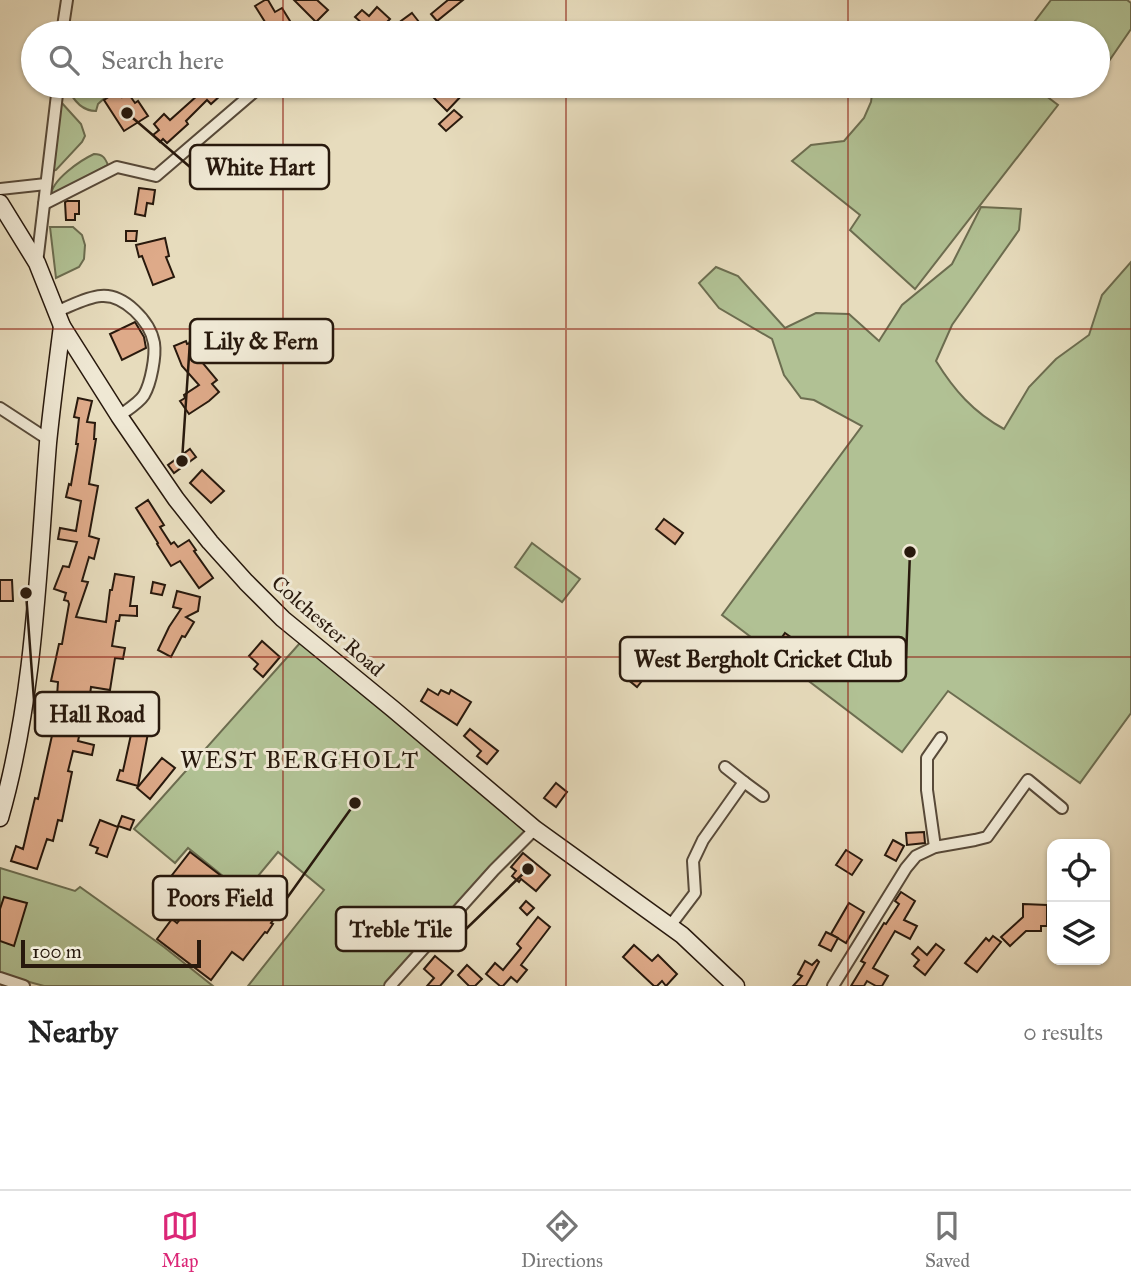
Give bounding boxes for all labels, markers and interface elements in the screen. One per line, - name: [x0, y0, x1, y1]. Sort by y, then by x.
- search box: [21, 21, 1110, 98]
- icon: search: [45, 41, 83, 79]
- text: Search here: [101, 44, 224, 76]
- callout: White Hart: [190, 145, 329, 189]
- text: White Hart: [205, 153, 316, 181]
- callout: Lily & Fern: [190, 319, 333, 363]
- text: Lily & Fern: [204, 327, 319, 356]
- street label: Colchester Road: [266, 570, 390, 682]
- callout: West Bergholt Cricket Club: [620, 637, 906, 681]
- text: West Bergholt Cricket Club: [634, 645, 892, 674]
- callout: Hall Road: [35, 692, 159, 736]
- text: Hall Road: [49, 700, 145, 728]
- district label: WEST BERGHOLT: [180, 745, 420, 775]
- map controls: [1047, 839, 1110, 965]
- button: locate: [1047, 839, 1110, 902]
- callout: Poors Field: [153, 876, 287, 920]
- text: Poors Field: [167, 884, 274, 912]
- button: layers: [1047, 902, 1110, 965]
- callout: Treble Tile: [336, 907, 466, 951]
- text: Treble Tile: [349, 915, 453, 943]
- scale bar: [21, 937, 201, 969]
- text: 100 m: [32, 940, 82, 963]
- text: Nearby: [28, 1014, 118, 1050]
- text: 0 results: [1023, 1018, 1103, 1046]
- tab: Map: [161, 1207, 199, 1272]
- tab: Directions: [521, 1207, 603, 1272]
- tab: Saved: [925, 1207, 970, 1272]

